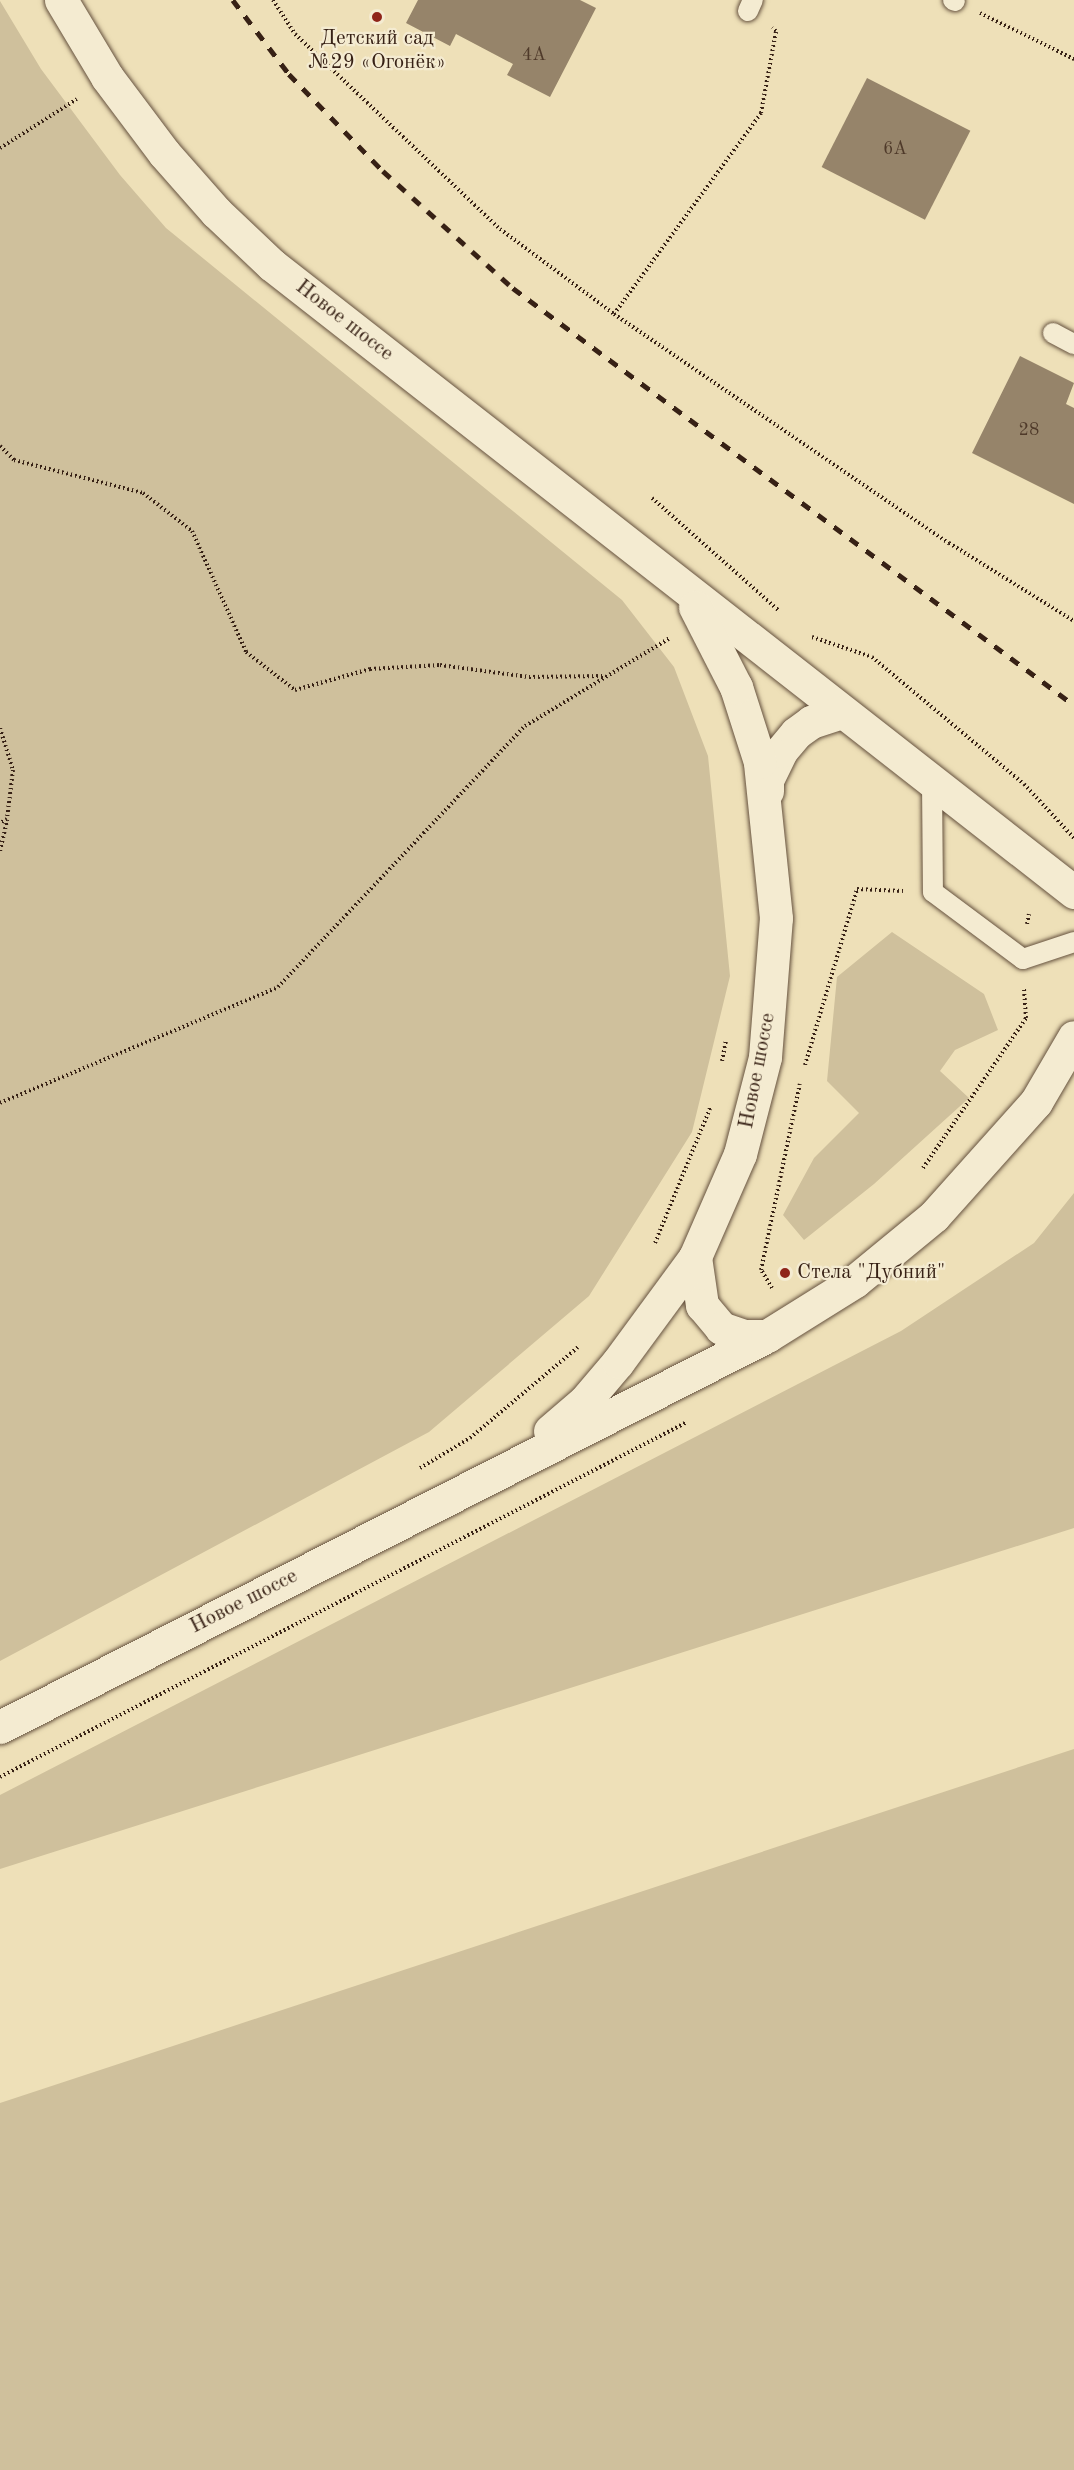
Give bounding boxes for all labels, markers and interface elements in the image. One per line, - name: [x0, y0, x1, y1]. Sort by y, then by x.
- marker: Детский сад №29 «Огонёк»: [370, 10, 384, 24]
- place label: Детский сад №29 «Огонёк»: [308, 26, 446, 76]
- house number: 4А: [522, 44, 546, 66]
- house number: 6А: [883, 138, 907, 160]
- street label: Новое шоссе: [290, 275, 398, 367]
- house number: 28: [1019, 419, 1039, 441]
- street label: Новое шоссе: [734, 1011, 782, 1131]
- place label: Стела "Дубний": [797, 1260, 945, 1286]
- marker: Стела "Дубний": [778, 1266, 792, 1280]
- street label: Новое шоссе: [186, 1564, 302, 1640]

